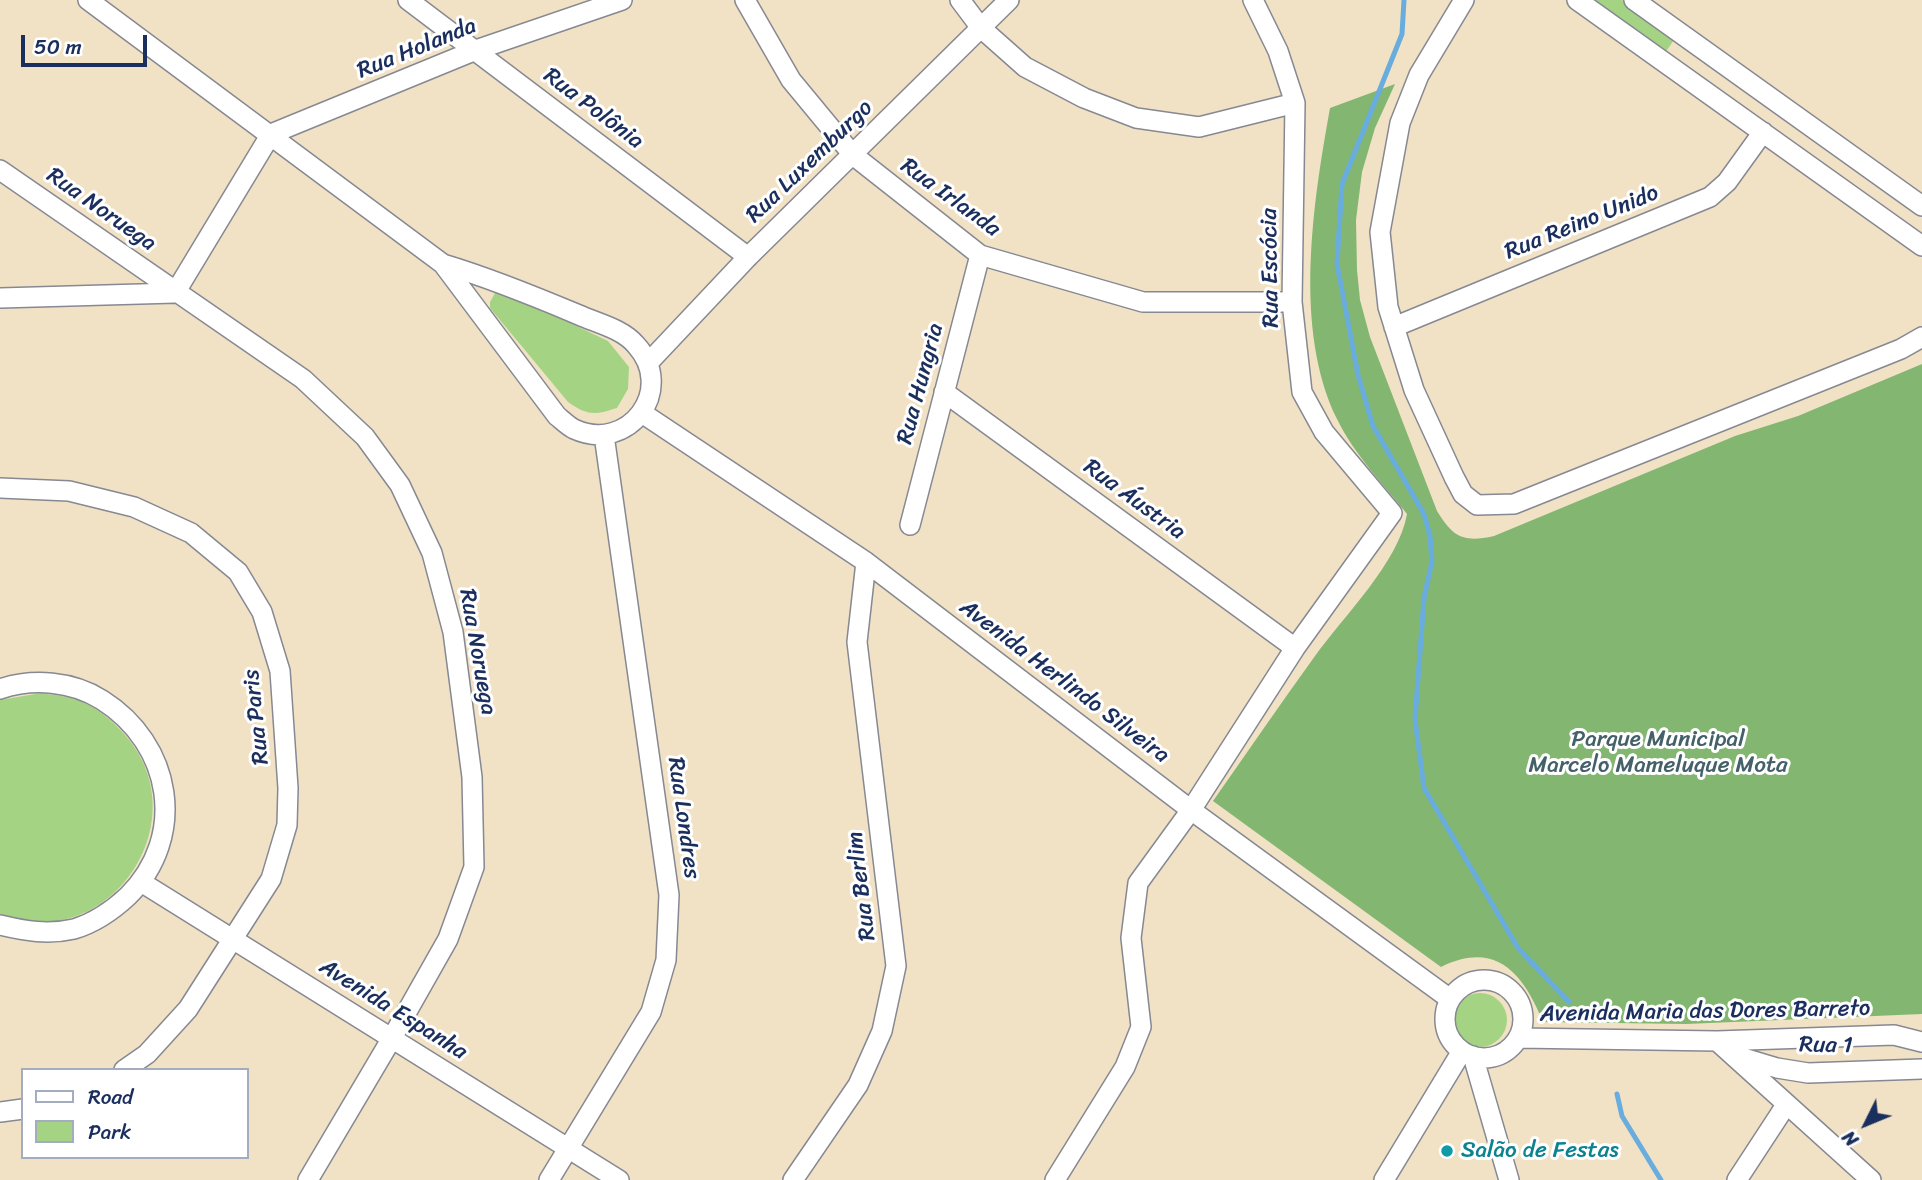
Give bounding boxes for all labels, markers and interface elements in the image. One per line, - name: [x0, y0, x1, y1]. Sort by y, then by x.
- street label: Rua Holanda: [353, 13, 481, 85]
- scale bar: [24, 21, 150, 65]
- text: 50 m: [34, 28, 82, 66]
- street label: Rua Polônia: [538, 62, 648, 156]
- street label: Rua Luxemburgo: [741, 95, 879, 229]
- street label: Rua Irlanda: [895, 153, 1005, 243]
- street label: Rua Noruega: [41, 162, 161, 258]
- street label: Rua Reino Unido: [1501, 180, 1663, 266]
- street label: Rua Escócia: [1256, 208, 1286, 328]
- street label: Rua Hungria: [892, 321, 950, 447]
- street label: Rua Áustria: [1078, 454, 1190, 546]
- street label: Rua Noruega: [452, 587, 502, 717]
- street label: Avenida Herlindo Silveira: [954, 594, 1174, 770]
- street label: Rua Paris: [238, 668, 276, 766]
- park label: Parque Municipal Marcelo Mameluque Mota: [1528, 726, 1788, 780]
- street label: Rua Londres: [661, 755, 705, 881]
- street label: Rua Berlim: [842, 830, 882, 942]
- street label: Avenida Espanha: [314, 953, 472, 1067]
- street label: Avenida Maria das Dores Barreto: [1540, 995, 1870, 1029]
- street label: Rua 1: [1799, 1032, 1853, 1060]
- legend: [21, 1068, 248, 1159]
- text: Road: [88, 1078, 133, 1116]
- north arrow: [1831, 1089, 1901, 1159]
- text: Park: [88, 1113, 131, 1151]
- text: N: [1834, 1123, 1867, 1155]
- place label: Salão de Festas: [1461, 1137, 1619, 1165]
- marker: Salão de Festas: [1439, 1143, 1455, 1159]

